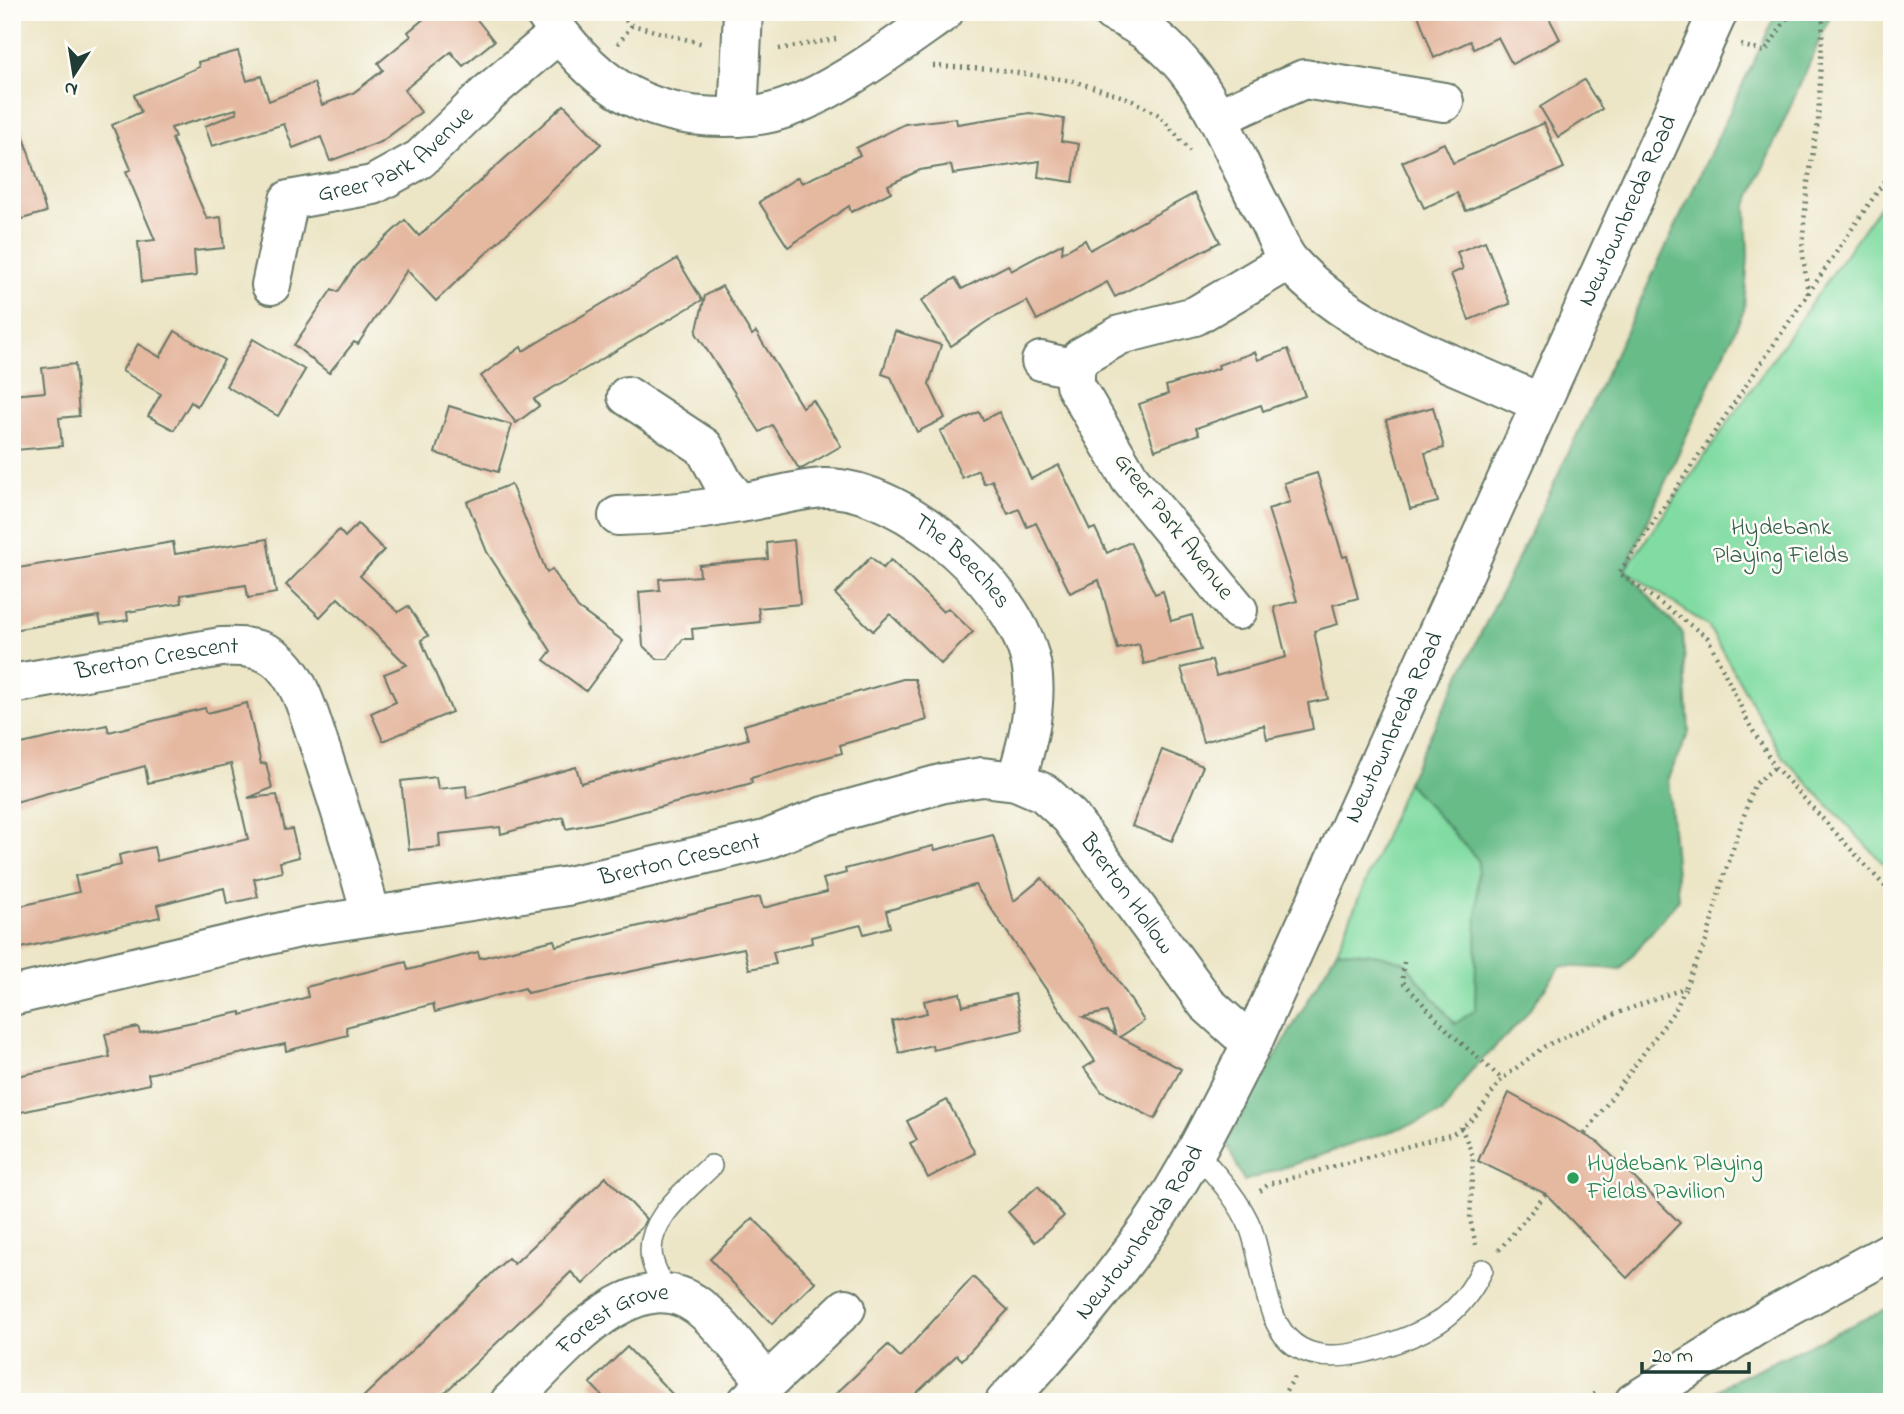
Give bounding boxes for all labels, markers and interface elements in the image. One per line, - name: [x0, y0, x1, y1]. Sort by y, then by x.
- north arrow: [38, 38, 108, 108]
- text: N: [62, 74, 80, 103]
- street label: Greer Park Avenue: [315, 98, 482, 212]
- street label: Newtownbreda Road: [1570, 109, 1687, 312]
- street label: Greer Park Avenue: [1104, 446, 1242, 608]
- street label: The Beeches: [906, 505, 1019, 616]
- park label: Hydebank Playing Fields: [1713, 511, 1849, 575]
- street label: Newtownbreda Road: [1336, 626, 1453, 829]
- street label: Brerton Crescent: [71, 629, 239, 690]
- street label: Brerton Crescent: [594, 824, 764, 896]
- street label: Brerton Hollow: [1070, 826, 1183, 962]
- street label: Newtownbreda Road: [1067, 1139, 1214, 1328]
- place label: Hydebank Playing Fields Pavilion: [1586, 1147, 1763, 1210]
- marker: Hydebank Playing Fields Pavilion: [1565, 1170, 1581, 1186]
- street label: Forest Grove: [548, 1276, 670, 1364]
- scale bar: [1642, 1330, 1748, 1374]
- text: 20 m: [1652, 1342, 1693, 1372]

